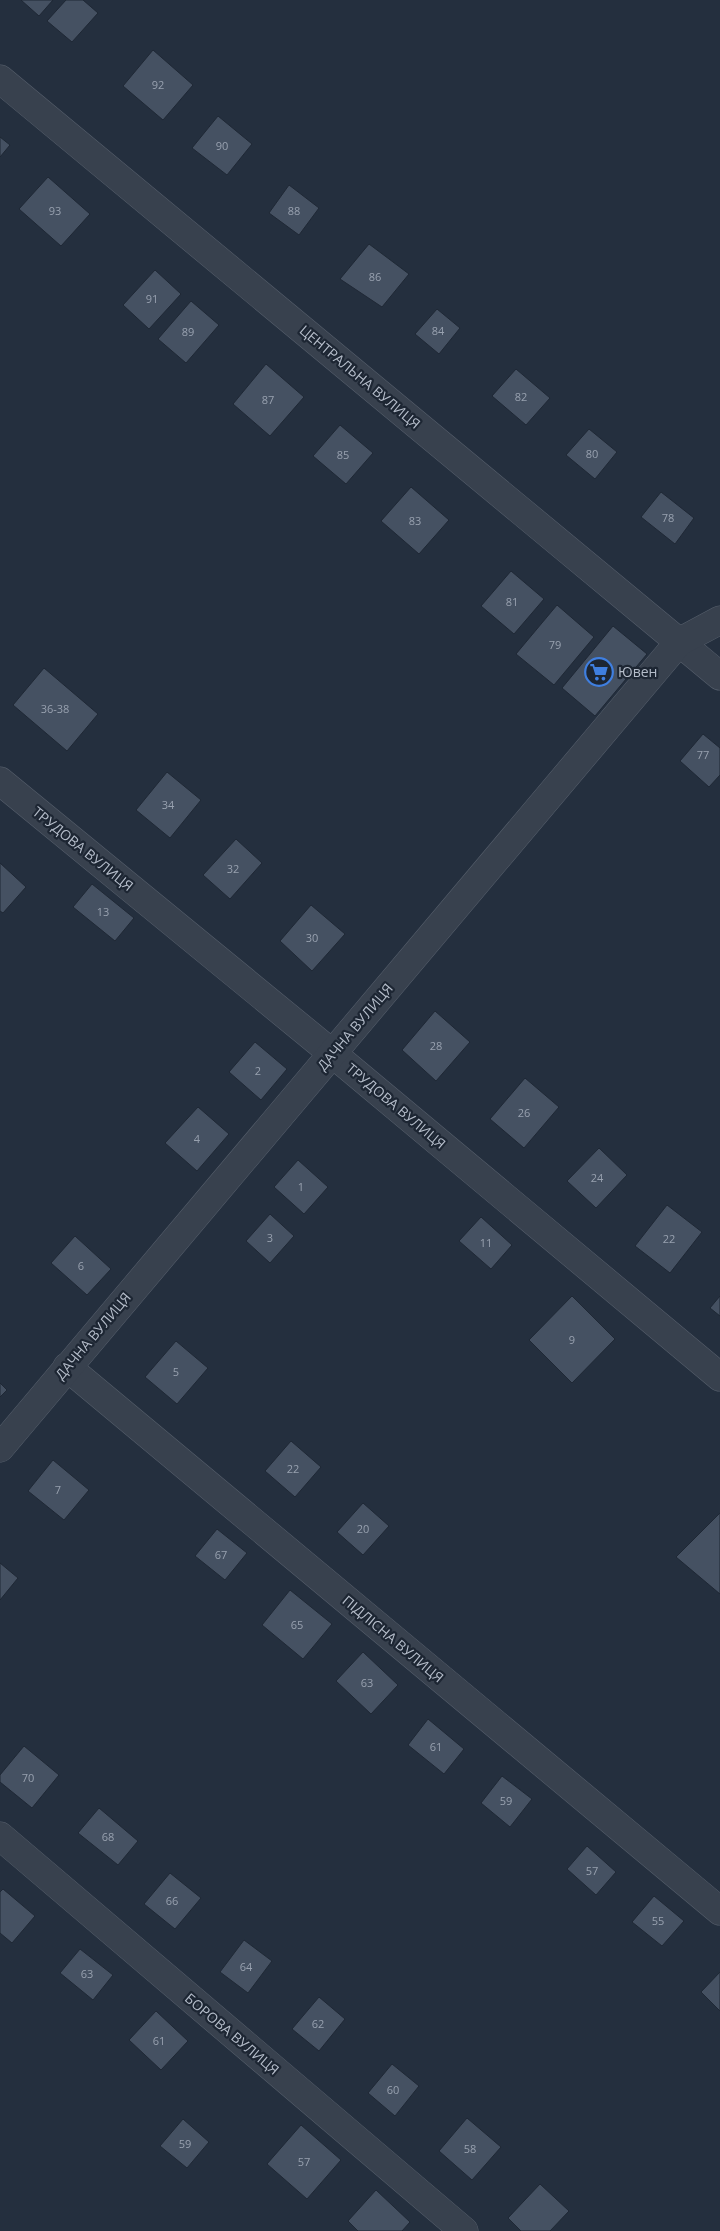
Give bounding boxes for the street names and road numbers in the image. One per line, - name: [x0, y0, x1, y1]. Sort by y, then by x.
- street label: ЦЕНТРАЛЬНА ВУЛИЦЯ: [296, 320, 425, 433]
- street label: ТРУДОВА ВУЛИЦЯ: [29, 802, 138, 895]
- street label: ДАЧНА ВУЛИЦЯ: [313, 979, 397, 1074]
- street label: ТРУДОВА ВУЛИЦЯ: [343, 1058, 450, 1153]
- street label: ДАЧНА ВУЛИЦЯ: [51, 1288, 135, 1383]
- street label: ПІДЛІСНА ВУЛИЦЯ: [339, 1591, 448, 1687]
- street label: БОРОВА ВУЛИЦЯ: [181, 1989, 283, 2079]

